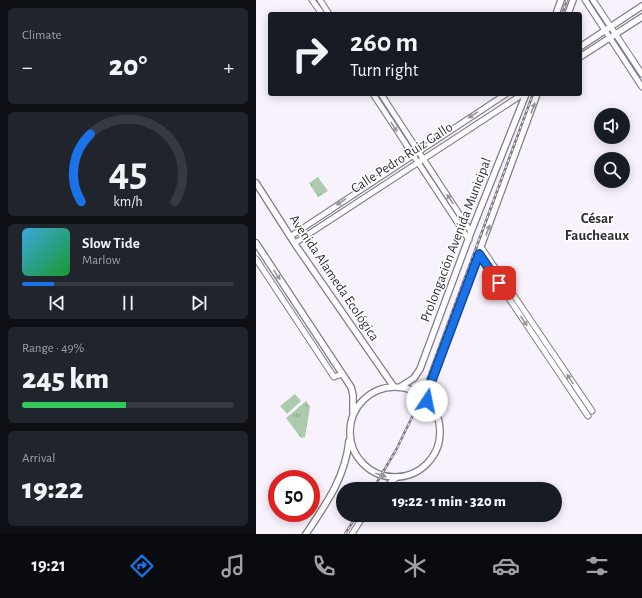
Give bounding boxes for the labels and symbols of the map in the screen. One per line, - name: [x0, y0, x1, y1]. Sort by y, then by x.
- one-way arrow: [530, 101, 536, 113]
- one-way arrow: [468, 111, 479, 119]
- street label: Calle Pedro Ruiz Gallo: [349, 120, 455, 196]
- one-way arrow: [391, 121, 398, 133]
- street label: Prolongación Avenida Municipal: [418, 156, 494, 324]
- one-way arrow: [446, 194, 454, 204]
- one-way arrow: [336, 198, 347, 206]
- district label: César Faucheaux: [565, 211, 629, 243]
- street label: Avenida Alameda Ecológica: [287, 212, 382, 344]
- one-way arrow: [485, 223, 491, 235]
- pin: [482, 266, 516, 300]
- one-way arrow: [274, 269, 281, 281]
- one-way arrow: [520, 315, 528, 326]
- one-way arrow: [567, 373, 574, 385]
- position arrow: [406, 380, 448, 422]
- speed limit sign: 50: [268, 470, 320, 522]
- one-way arrow: [376, 472, 388, 478]

